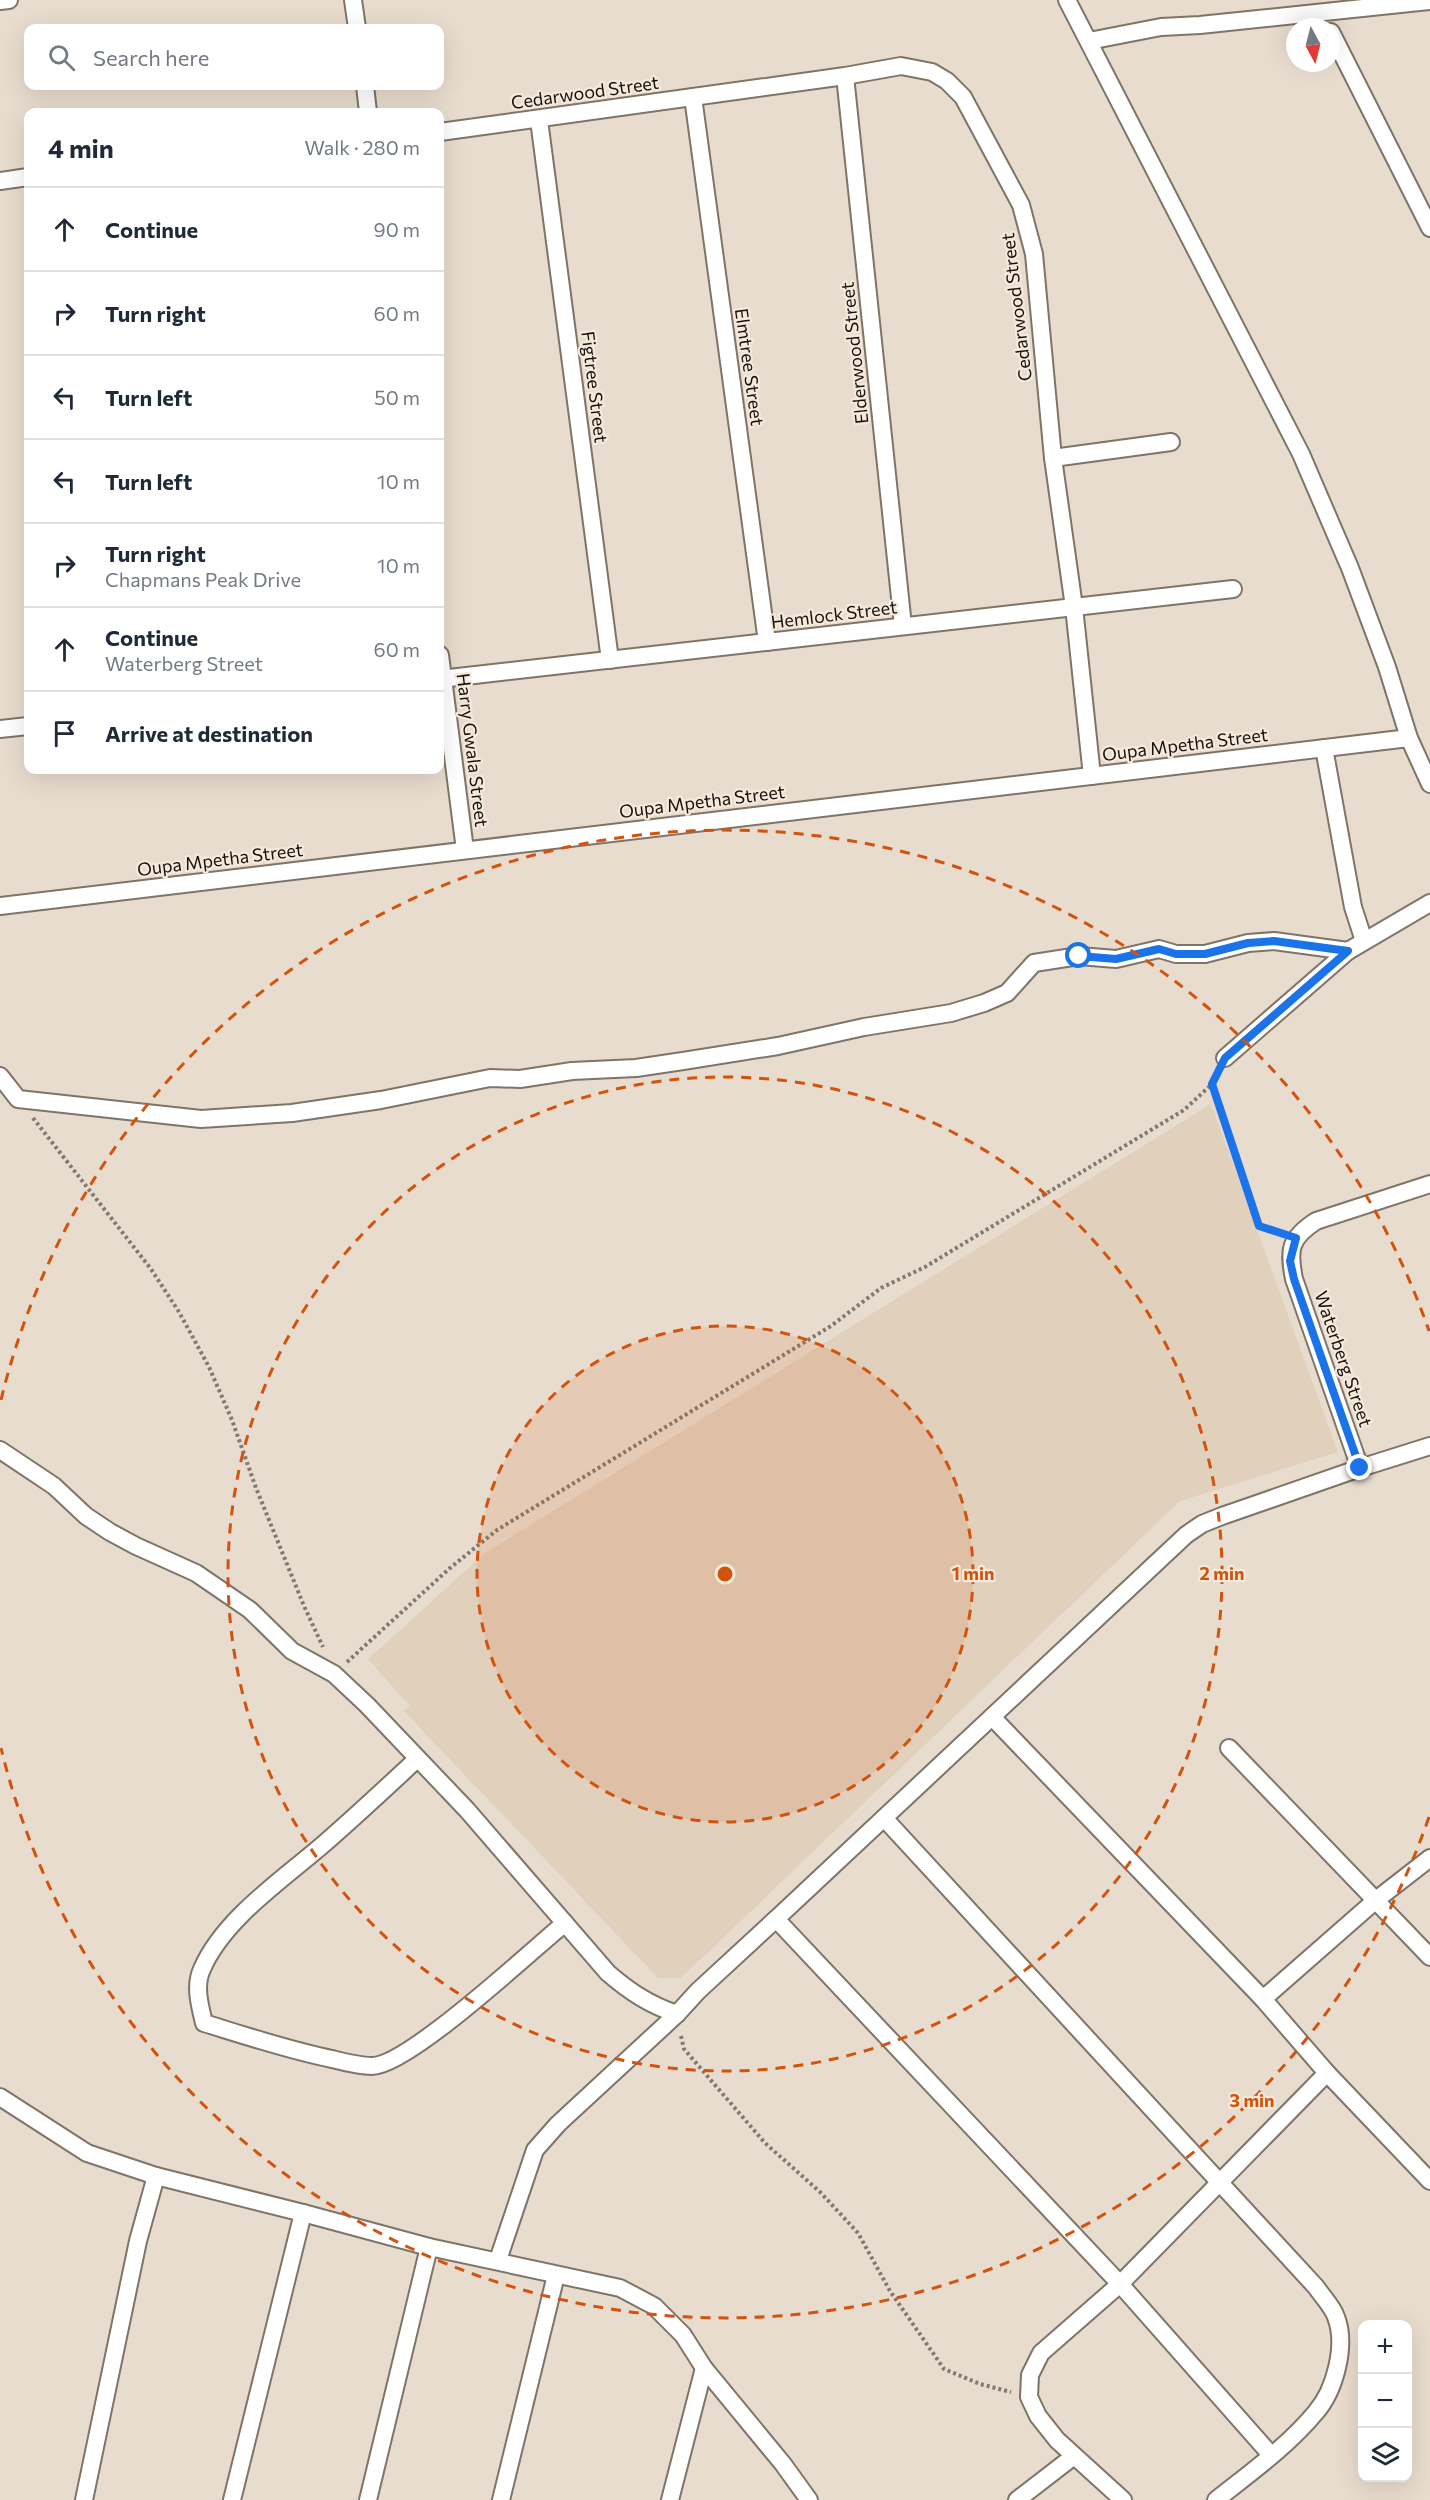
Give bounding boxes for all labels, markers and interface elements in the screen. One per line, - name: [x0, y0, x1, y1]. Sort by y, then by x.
- north arrow: [1286, 18, 1340, 72]
- search box: [24, 24, 444, 90]
- icon: search: [45, 41, 78, 74]
- text: Search here: [93, 44, 209, 71]
- street label: Cedarwood Street: [509, 71, 660, 113]
- text: 4 min: [48, 132, 114, 163]
- text: Walk · 280 m: [304, 135, 420, 159]
- icon: ahead: [48, 213, 81, 246]
- text: Continue: [105, 216, 198, 243]
- text: 90 m: [374, 217, 420, 241]
- street label: Cedarwood Street: [996, 232, 1036, 382]
- street label: Elderwood Street: [836, 281, 872, 425]
- icon: right: [48, 297, 81, 330]
- text: Turn right: [105, 300, 206, 327]
- text: 60 m: [374, 301, 420, 325]
- street label: Elmtree Street: [731, 307, 769, 427]
- street label: Figtree Street: [577, 330, 613, 444]
- icon: left: [48, 381, 81, 414]
- text: Turn left: [105, 384, 192, 411]
- text: 50 m: [374, 385, 420, 409]
- icon: left: [48, 465, 81, 498]
- text: Turn left: [105, 468, 192, 495]
- text: 10 m: [377, 469, 420, 493]
- text: Turn right: [105, 540, 206, 567]
- icon: right: [48, 549, 81, 582]
- text: 10 m: [377, 553, 420, 577]
- text: Chapmans Peak Drive: [105, 567, 301, 591]
- street label: Hemlock Street: [770, 595, 898, 633]
- text: Continue: [105, 624, 198, 651]
- icon: ahead: [48, 633, 81, 666]
- text: 60 m: [374, 637, 420, 661]
- text: Waterberg Street: [105, 651, 263, 675]
- street label: Harry Gwala Street: [453, 672, 493, 828]
- icon: arrive: [48, 717, 81, 750]
- text: Arrive at destination: [105, 720, 313, 747]
- street label: Oupa Mpetha Street: [1101, 723, 1269, 765]
- street label: Oupa Mpetha Street: [618, 780, 786, 822]
- street label: Oupa Mpetha Street: [136, 838, 304, 880]
- route start: [1065, 942, 1091, 968]
- street label: Waterberg Street: [1310, 1288, 1377, 1429]
- route end: [1346, 1454, 1372, 1480]
- text: 1 min: [952, 1562, 994, 1584]
- text: 2 min: [1200, 1562, 1244, 1584]
- centre of rings: [715, 1564, 735, 1584]
- text: 3 min: [1229, 2089, 1275, 2111]
- map controls: [1358, 2320, 1412, 2482]
- button: +: [1358, 2320, 1412, 2374]
- button: −: [1358, 2374, 1412, 2428]
- button: layers: [1358, 2428, 1412, 2482]

